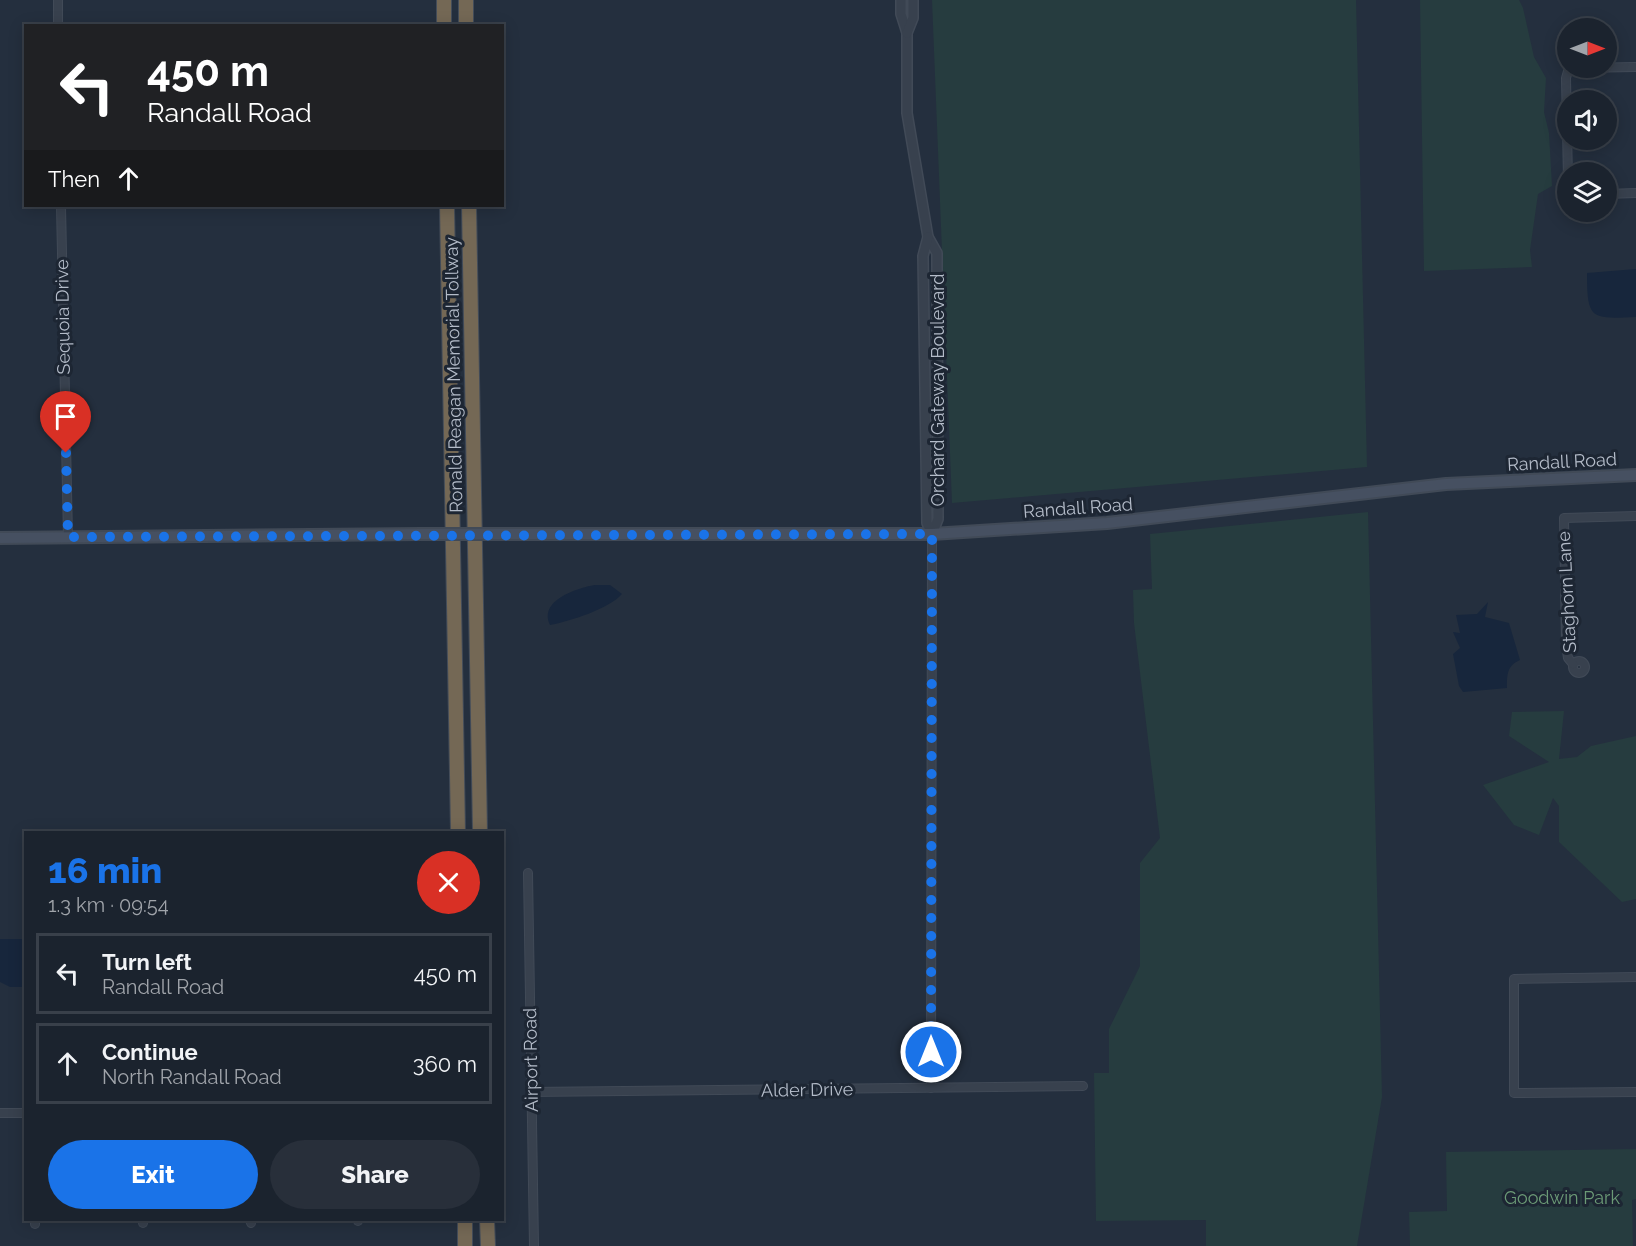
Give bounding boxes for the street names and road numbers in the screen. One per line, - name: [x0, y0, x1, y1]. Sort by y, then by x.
- street label: Ronald Reagan Memorial Tollway: [441, 237, 466, 513]
- street label: Sequoia Drive: [51, 259, 74, 375]
- street label: Orchard Gateway Boulevard: [927, 273, 948, 507]
- street label: Randall Road: [1507, 448, 1617, 475]
- street label: Randall Road: [1022, 493, 1134, 522]
- street label: Staghorn Lane: [1553, 530, 1580, 653]
- street label: Airport Road: [519, 1008, 542, 1112]
- street label: Alder Drive: [761, 1078, 854, 1101]

